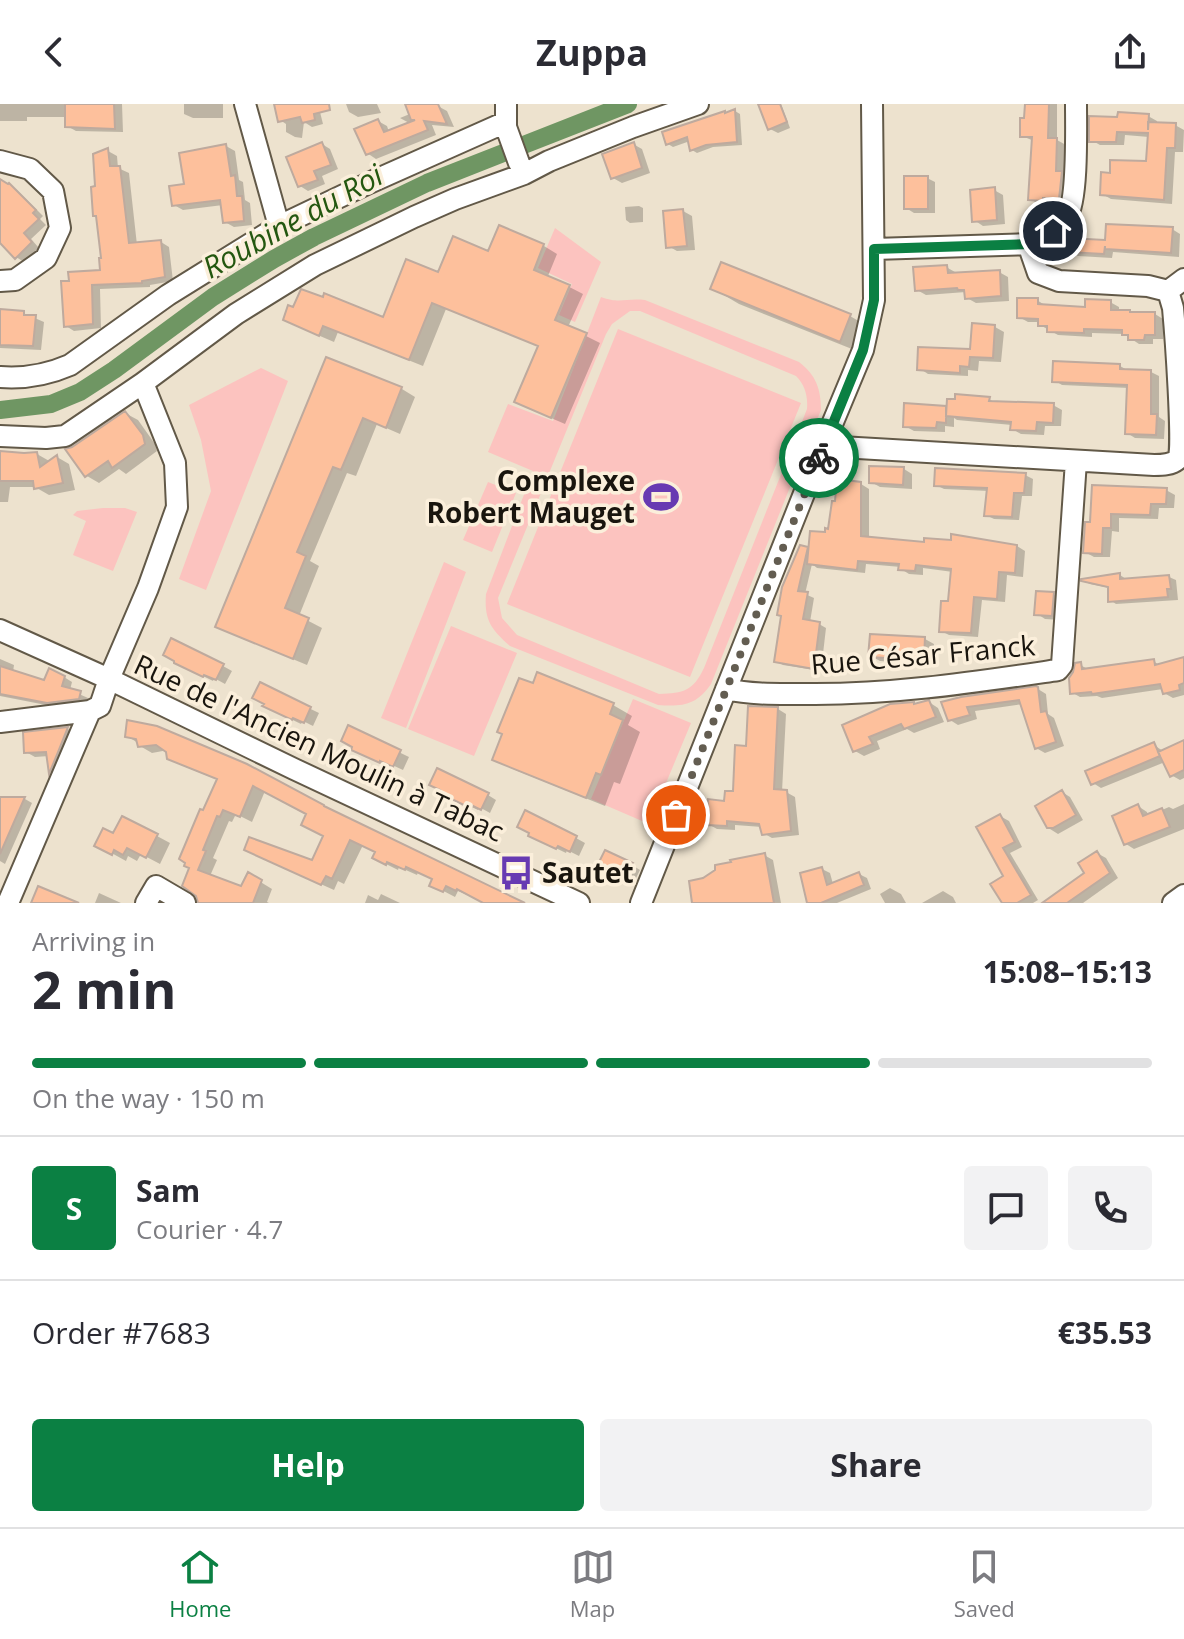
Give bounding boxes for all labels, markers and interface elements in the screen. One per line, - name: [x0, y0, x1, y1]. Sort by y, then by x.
- text: Zuppa: [536, 28, 648, 77]
- icon: back: [32, 30, 76, 74]
- icon: share: [1108, 30, 1152, 74]
- water label: Roubine du Roi: [195, 154, 390, 287]
- pin: [1019, 197, 1087, 265]
- icon: home: [1031, 209, 1075, 253]
- courier: [779, 418, 859, 498]
- icon: bike: [797, 436, 841, 480]
- place label: Complexe Robert Mauget: [427, 461, 635, 531]
- sports icon: Complexe Robert Mauget: [642, 478, 680, 516]
- street label: Rue César Franck: [809, 625, 1037, 683]
- street label: Rue de l'Ancien Moulin à Tabac: [128, 645, 511, 850]
- pin: [642, 781, 710, 849]
- icon: bag: [654, 793, 698, 837]
- place label: Sautet: [542, 853, 634, 891]
- bus stop icon: Sautet: [497, 854, 535, 892]
- text: Arriving in: [32, 923, 155, 959]
- text: 15:08–15:13: [983, 951, 1152, 992]
- text: 2 min: [32, 953, 176, 1024]
- text: On the way · 150 m: [32, 1080, 265, 1116]
- button: chat: [964, 1166, 1048, 1250]
- button: phone: [1068, 1166, 1152, 1250]
- text: Sam: [136, 1170, 200, 1211]
- text: S: [66, 1188, 82, 1229]
- text: Courier · 4.7: [136, 1211, 283, 1247]
- text: Order #7683: [32, 1312, 211, 1353]
- text: €35.53: [1058, 1312, 1152, 1353]
- button: Help: [32, 1419, 584, 1511]
- button: Share: [600, 1419, 1152, 1511]
- tab: Home: [169, 1545, 231, 1623]
- tab: Map: [570, 1545, 615, 1623]
- tab: Saved: [954, 1545, 1015, 1623]

